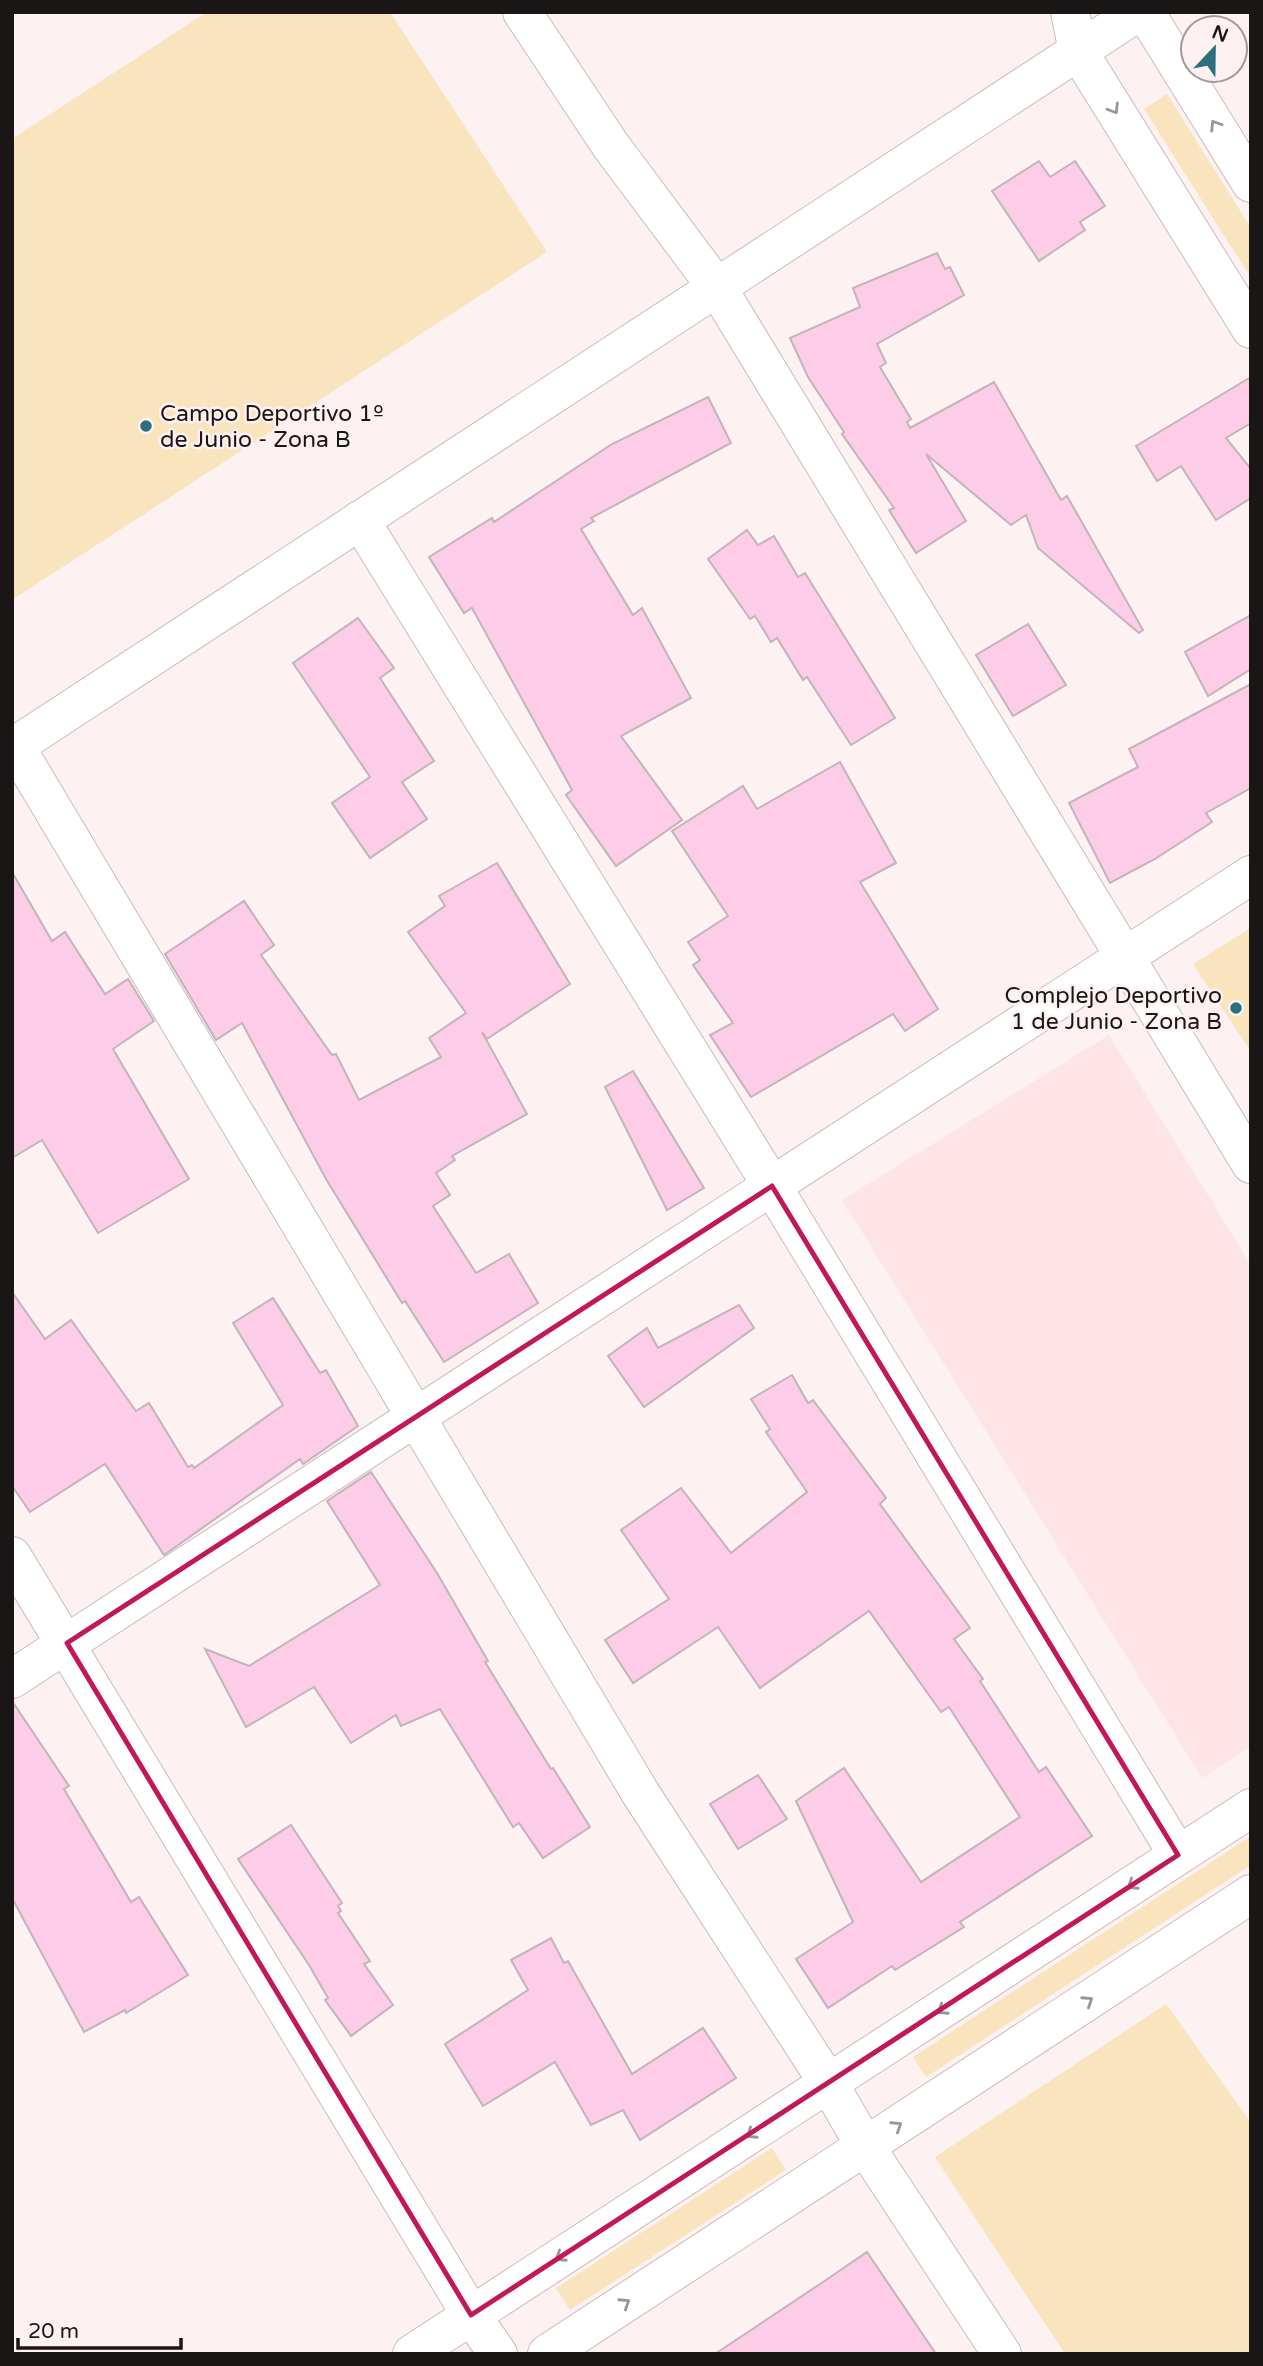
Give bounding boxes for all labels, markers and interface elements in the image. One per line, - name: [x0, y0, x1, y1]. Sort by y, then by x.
- north arrow: [1179, 14, 1249, 84]
- text: N: [1209, 21, 1231, 47]
- one-way arrow: [1106, 101, 1119, 114]
- one-way arrow: [1210, 120, 1223, 133]
- place label: Campo Deportivo 1º de Junio - Zona B: [160, 400, 384, 454]
- marker: Campo Deportivo 1º de Junio - Zona B: [138, 418, 154, 434]
- place label: Complejo Deportivo 1 de Junio - Zona B: [1005, 982, 1222, 1036]
- marker: Complejo Deportivo 1 de Junio - Zona B: [1228, 1000, 1244, 1016]
- one-way arrow: [1127, 1877, 1140, 1890]
- one-way arrow: [1080, 1996, 1093, 2009]
- one-way arrow: [937, 2002, 950, 2014]
- one-way arrow: [890, 2121, 903, 2134]
- one-way arrow: [746, 2125, 759, 2138]
- one-way arrow: [555, 2249, 568, 2262]
- one-way arrow: [617, 2299, 630, 2312]
- scale bar: [18, 2306, 180, 2350]
- text: 20 m: [28, 2319, 79, 2344]

